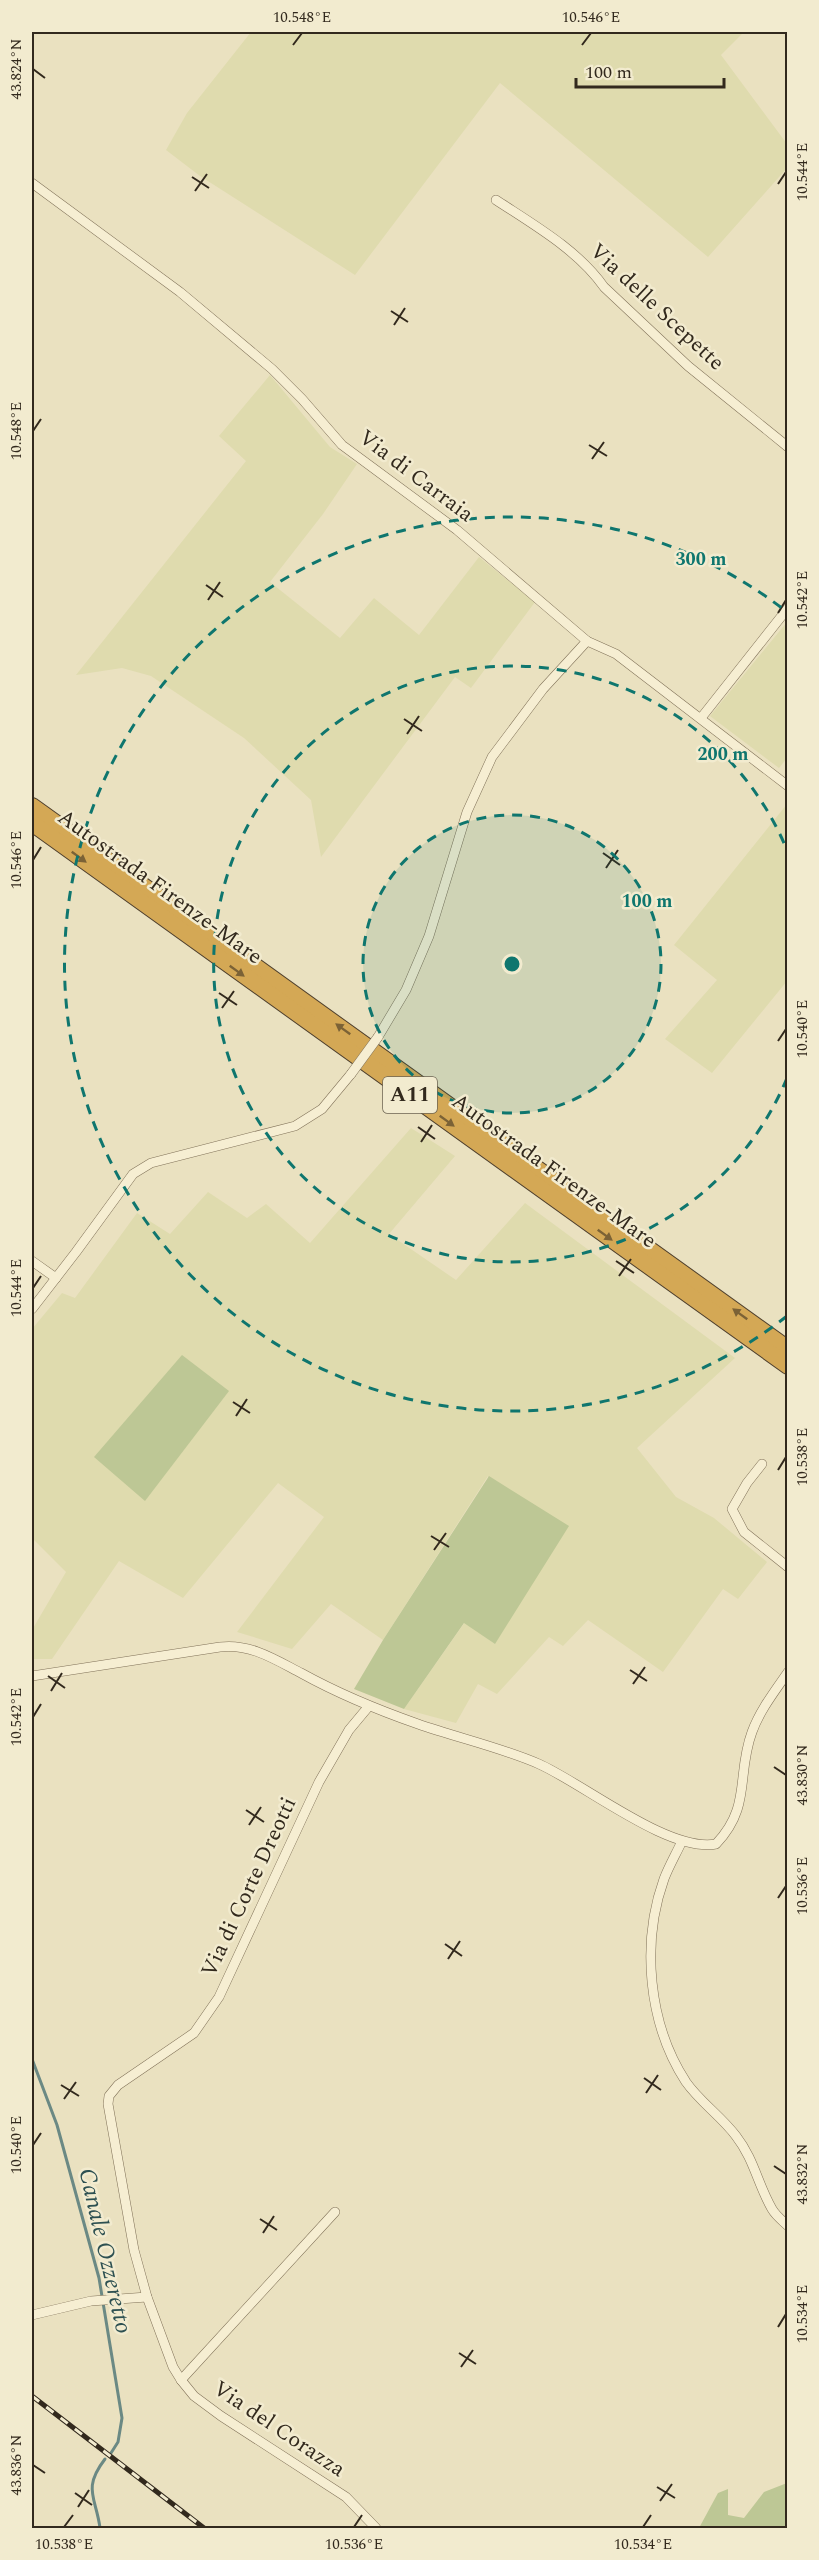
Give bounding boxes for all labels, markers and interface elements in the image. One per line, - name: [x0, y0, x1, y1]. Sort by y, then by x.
- text: 10.548°E: [273, 6, 331, 29]
- text: 10.546°E: [562, 6, 620, 29]
- text: 43.824°N: [5, 39, 28, 99]
- scale bar: [576, 51, 724, 89]
- text: 100 m: [585, 59, 632, 86]
- text: 10.544°E: [791, 143, 814, 201]
- street label: Via delle Scepette: [582, 236, 732, 378]
- text: 10.548°E: [5, 402, 28, 460]
- street label: Via di Carraia: [351, 422, 481, 531]
- text: 300 m: [675, 546, 727, 573]
- text: 10.542°E: [791, 571, 814, 629]
- text: 200 m: [697, 741, 749, 768]
- street label: Autostrada Firenze-Mare: [51, 801, 269, 973]
- text: 10.546°E: [5, 831, 28, 889]
- one-way arrow: [71, 851, 87, 862]
- text: 100 m: [621, 888, 673, 915]
- centre of rings: [502, 954, 522, 974]
- one-way arrow: [229, 965, 245, 977]
- text: 10.540°E: [791, 1000, 814, 1058]
- one-way arrow: [335, 1023, 351, 1035]
- road number: A11: [383, 1077, 437, 1113]
- street label: Autostrada Firenze-Mare: [445, 1085, 663, 1257]
- one-way arrow: [438, 1115, 454, 1127]
- one-way arrow: [597, 1229, 613, 1241]
- text: 10.544°E: [5, 1259, 28, 1317]
- one-way arrow: [732, 1309, 748, 1321]
- text: 10.538°E: [791, 1428, 814, 1486]
- text: 10.542°E: [5, 1688, 28, 1746]
- text: 43.830°N: [791, 1745, 814, 1805]
- street label: Via di Corte Dreotti: [193, 1791, 305, 1983]
- text: 10.536°E: [791, 1857, 814, 1915]
- text: 10.540°E: [5, 2116, 28, 2174]
- text: 43.832°N: [791, 2144, 814, 2204]
- water label: Canale Ozzeretto: [68, 2165, 142, 2337]
- text: 10.534°E: [791, 2285, 814, 2343]
- street label: Via del Corazza: [206, 2372, 352, 2486]
- text: 43.836°N: [5, 2435, 28, 2495]
- text: 10.538°E: [35, 2533, 93, 2556]
- text: 10.536°E: [325, 2533, 383, 2556]
- text: 10.534°E: [614, 2533, 672, 2556]

